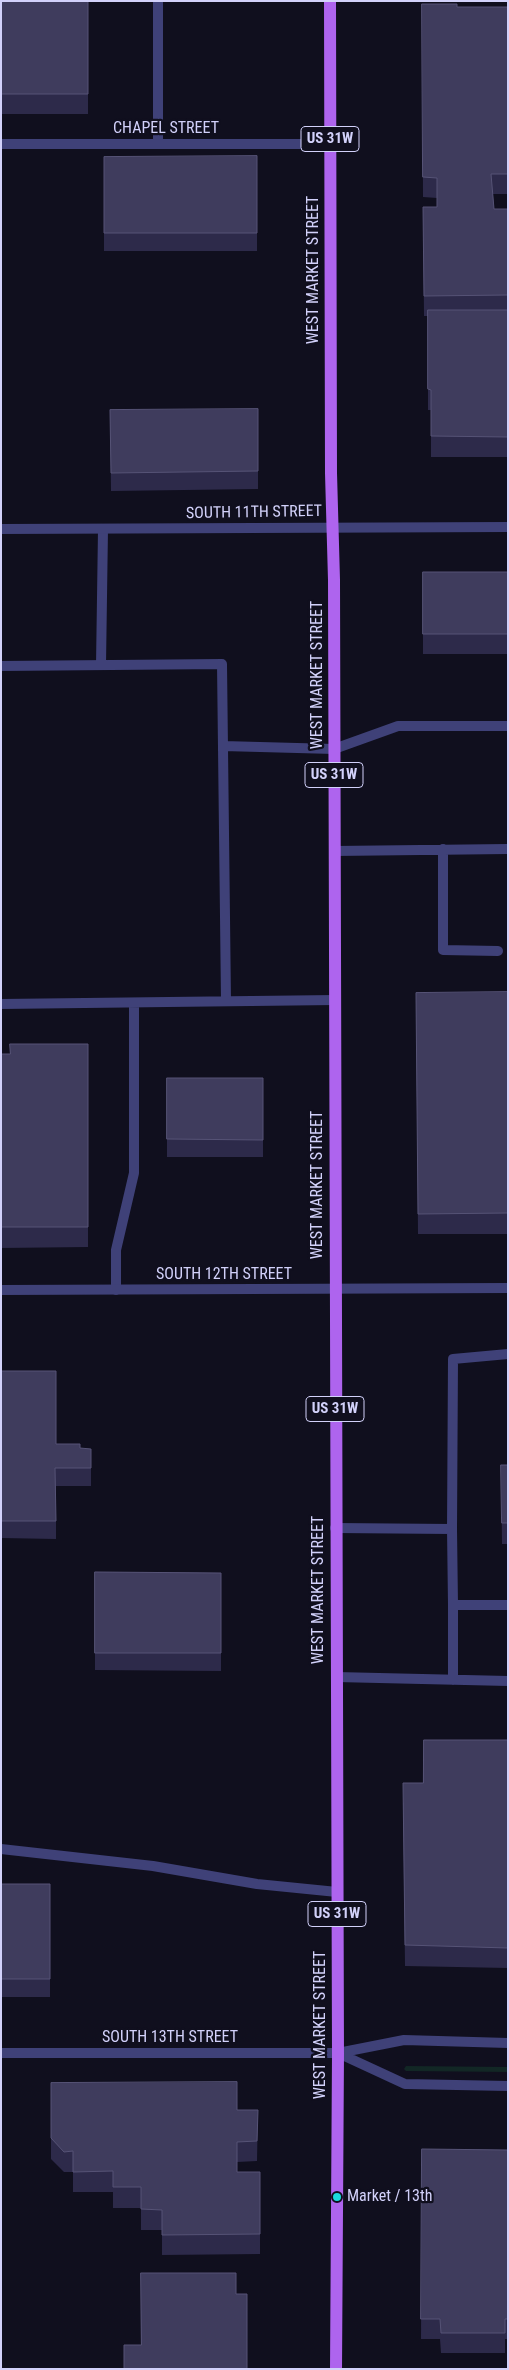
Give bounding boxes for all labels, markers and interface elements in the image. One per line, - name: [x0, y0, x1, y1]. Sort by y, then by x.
- street label: CHAPEL STREET: [113, 119, 219, 139]
- road number: US 31W: [301, 126, 359, 152]
- street label: WEST MARKET STREET: [304, 196, 324, 344]
- street label: SOUTH 11TH STREET: [186, 502, 322, 524]
- street label: WEST MARKET STREET: [308, 601, 328, 749]
- road number: US 31W: [305, 762, 363, 788]
- street label: WEST MARKET STREET: [308, 1111, 328, 1259]
- street label: SOUTH 12TH STREET: [156, 1265, 292, 1285]
- road number: US 31W: [306, 1396, 364, 1422]
- street label: WEST MARKET STREET: [309, 1516, 329, 1664]
- road number: US 31W: [308, 1902, 366, 1926]
- street label: WEST MARKET STREET: [311, 1951, 331, 2099]
- street label: SOUTH 13TH STREET: [102, 2028, 238, 2048]
- place label: Market / 13th: [347, 2187, 432, 2207]
- marker: Market / 13th: [331, 2191, 343, 2203]

